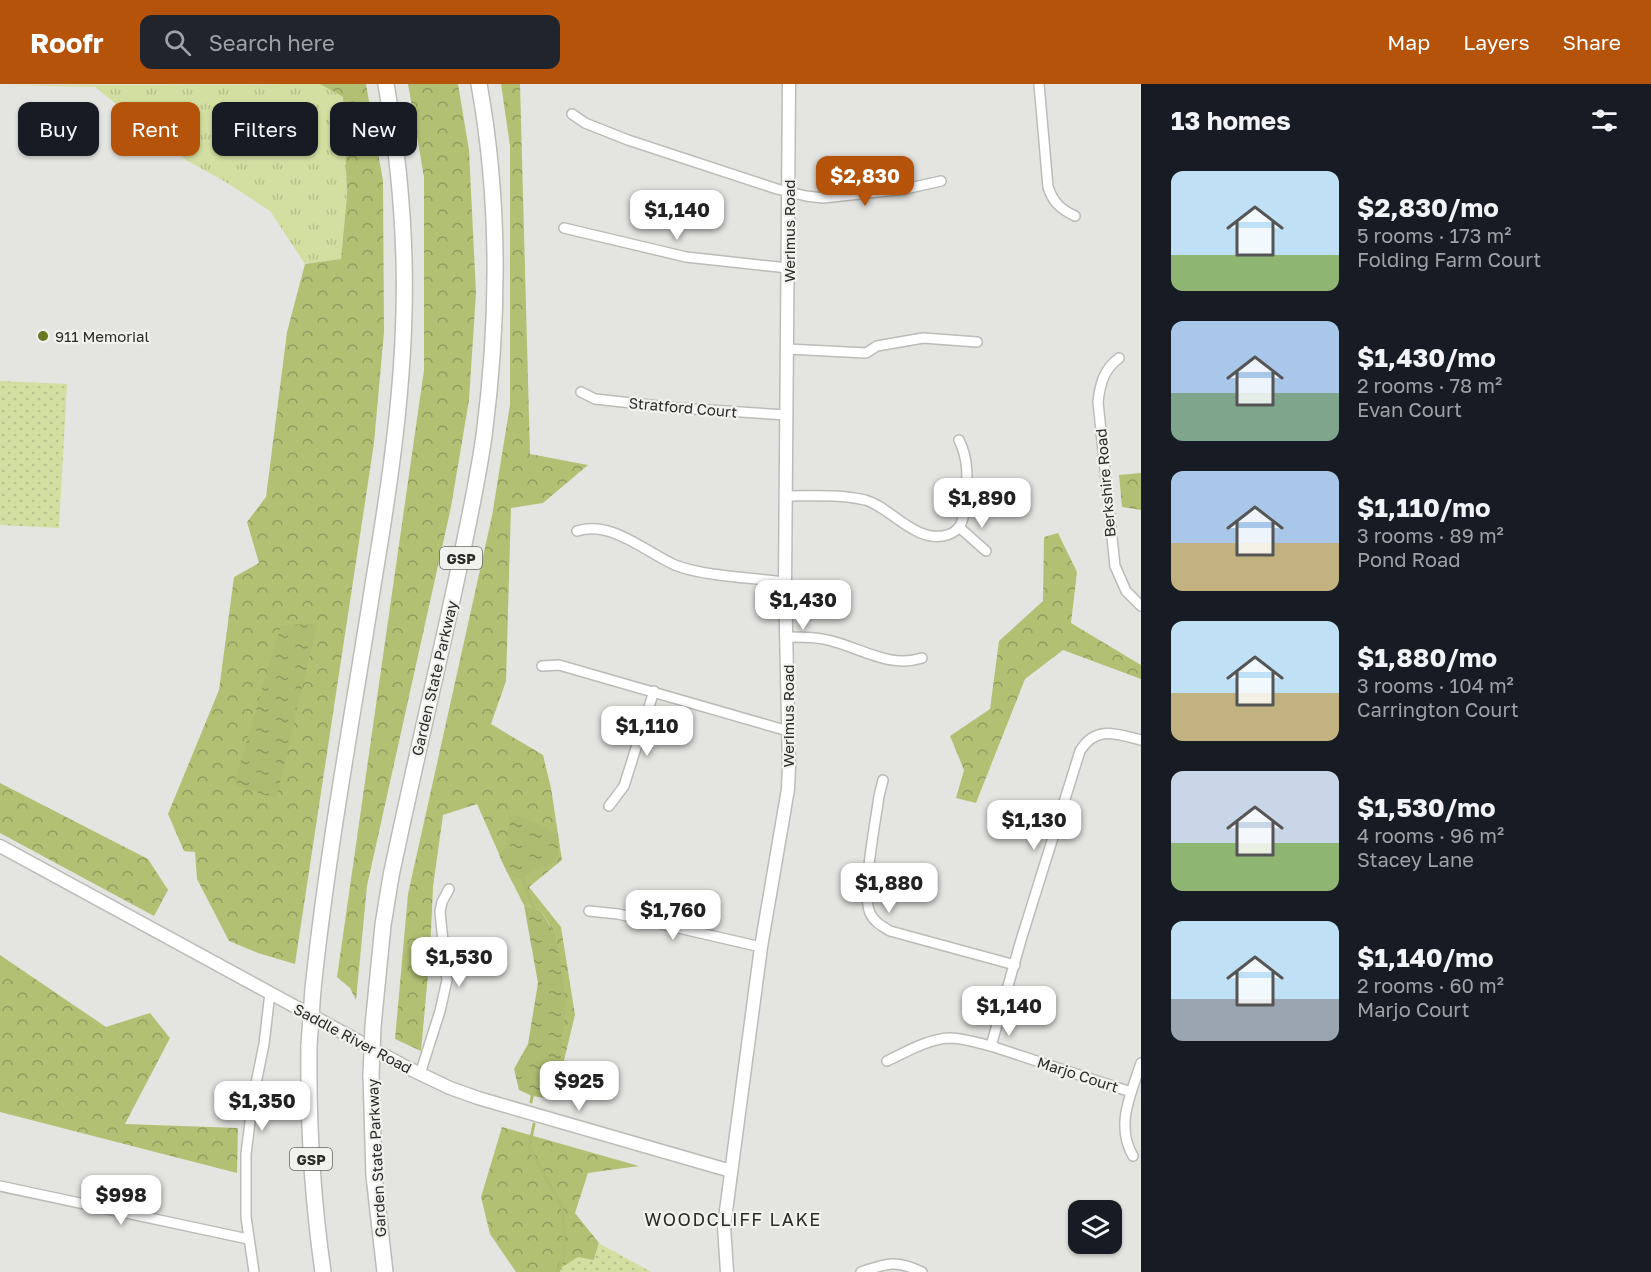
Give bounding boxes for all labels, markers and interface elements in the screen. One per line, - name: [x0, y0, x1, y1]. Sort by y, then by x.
- search box: [140, 15, 560, 69]
- text: Roofr: [30, 26, 104, 59]
- icon: search: [161, 26, 194, 59]
- text: Search here: [209, 29, 335, 56]
- text: Map: [1387, 29, 1430, 55]
- text: Layers: [1463, 29, 1530, 55]
- text: Share: [1563, 29, 1621, 55]
- chip: Buy: [18, 102, 99, 156]
- chip: Rent: [111, 102, 200, 156]
- chip: Filters: [212, 102, 318, 156]
- chip: New: [330, 102, 417, 156]
- icon: filters: [1588, 104, 1621, 137]
- text: 13 homes: [1171, 105, 1291, 136]
- pin: $2,830: [816, 156, 914, 207]
- text: $2,830: [830, 163, 900, 187]
- street label: Werimus Road: [780, 179, 798, 283]
- pin: $1,140: [628, 190, 726, 241]
- text: $2,830/mo: [1357, 192, 1499, 223]
- icon: home: [1219, 195, 1291, 267]
- text: $1,140: [644, 197, 710, 221]
- text: 5 rooms · 173 m²: [1357, 223, 1511, 247]
- text: Folding Farm Court: [1357, 247, 1541, 271]
- place label: 911 Memorial: [55, 327, 150, 345]
- marker: 911 Memorial: [36, 329, 50, 343]
- text: $1,430/mo: [1357, 342, 1496, 373]
- icon: home: [1219, 345, 1291, 417]
- text: 2 rooms · 78 m²: [1357, 373, 1502, 397]
- street label: Stratford Court: [628, 393, 738, 421]
- text: Evan Court: [1357, 397, 1462, 421]
- street label: Berkshire Road: [1091, 428, 1119, 538]
- pin: $1,890: [933, 478, 1031, 529]
- text: $1,890: [948, 485, 1016, 509]
- text: $1,110/mo: [1357, 492, 1491, 523]
- icon: home: [1219, 495, 1291, 567]
- text: 3 rooms · 89 m²: [1357, 523, 1504, 547]
- road number: GSP: [440, 547, 482, 569]
- text: Pond Road: [1357, 547, 1461, 571]
- pin: $1,430: [754, 580, 852, 631]
- text: $1,430: [769, 587, 837, 611]
- street label: Garden State Parkway: [407, 598, 461, 757]
- text: $1,880/mo: [1357, 642, 1497, 673]
- icon: home: [1219, 645, 1291, 717]
- street label: Werimus Road: [779, 664, 797, 768]
- text: 3 rooms · 104 m²: [1357, 673, 1514, 697]
- text: Carrington Court: [1357, 697, 1519, 721]
- pin: $1,110: [598, 706, 696, 757]
- text: $1,110: [615, 713, 679, 737]
- text: $1,530/mo: [1357, 792, 1496, 823]
- icon: home: [1219, 795, 1291, 867]
- pin: $1,130: [985, 800, 1083, 851]
- text: $1,130: [1001, 807, 1067, 831]
- text: 4 rooms · 96 m²: [1357, 823, 1504, 847]
- text: Stacey Lane: [1357, 847, 1474, 871]
- pin: $1,880: [840, 863, 938, 914]
- text: $1,880: [855, 870, 923, 894]
- pin: $1,760: [624, 890, 722, 941]
- text: $1,760: [640, 897, 706, 921]
- pin: $1,530: [410, 937, 508, 988]
- text: $1,140/mo: [1357, 942, 1494, 973]
- text: $1,530: [425, 944, 493, 968]
- icon: home: [1219, 945, 1291, 1017]
- text: 2 rooms · 60 m²: [1357, 973, 1504, 997]
- pin: $1,140: [960, 986, 1058, 1037]
- text: $1,140: [976, 993, 1042, 1017]
- text: Marjo Court: [1357, 997, 1470, 1021]
- street label: Saddle River Road: [291, 999, 415, 1077]
- street label: Marjo Court: [1035, 1052, 1121, 1096]
- pin: $925: [543, 1061, 615, 1112]
- text: $925: [554, 1068, 604, 1092]
- street label: Garden State Parkway: [363, 1078, 389, 1238]
- pin: $1,350: [213, 1081, 311, 1132]
- text: $1,350: [228, 1088, 296, 1112]
- road number: GSP: [290, 1148, 332, 1170]
- pin: $998: [85, 1175, 157, 1226]
- text: $998: [95, 1182, 147, 1206]
- map controls: [1068, 1200, 1122, 1254]
- button: layers: [1068, 1200, 1122, 1254]
- district label: WOODCLIFF LAKE: [644, 1208, 822, 1230]

